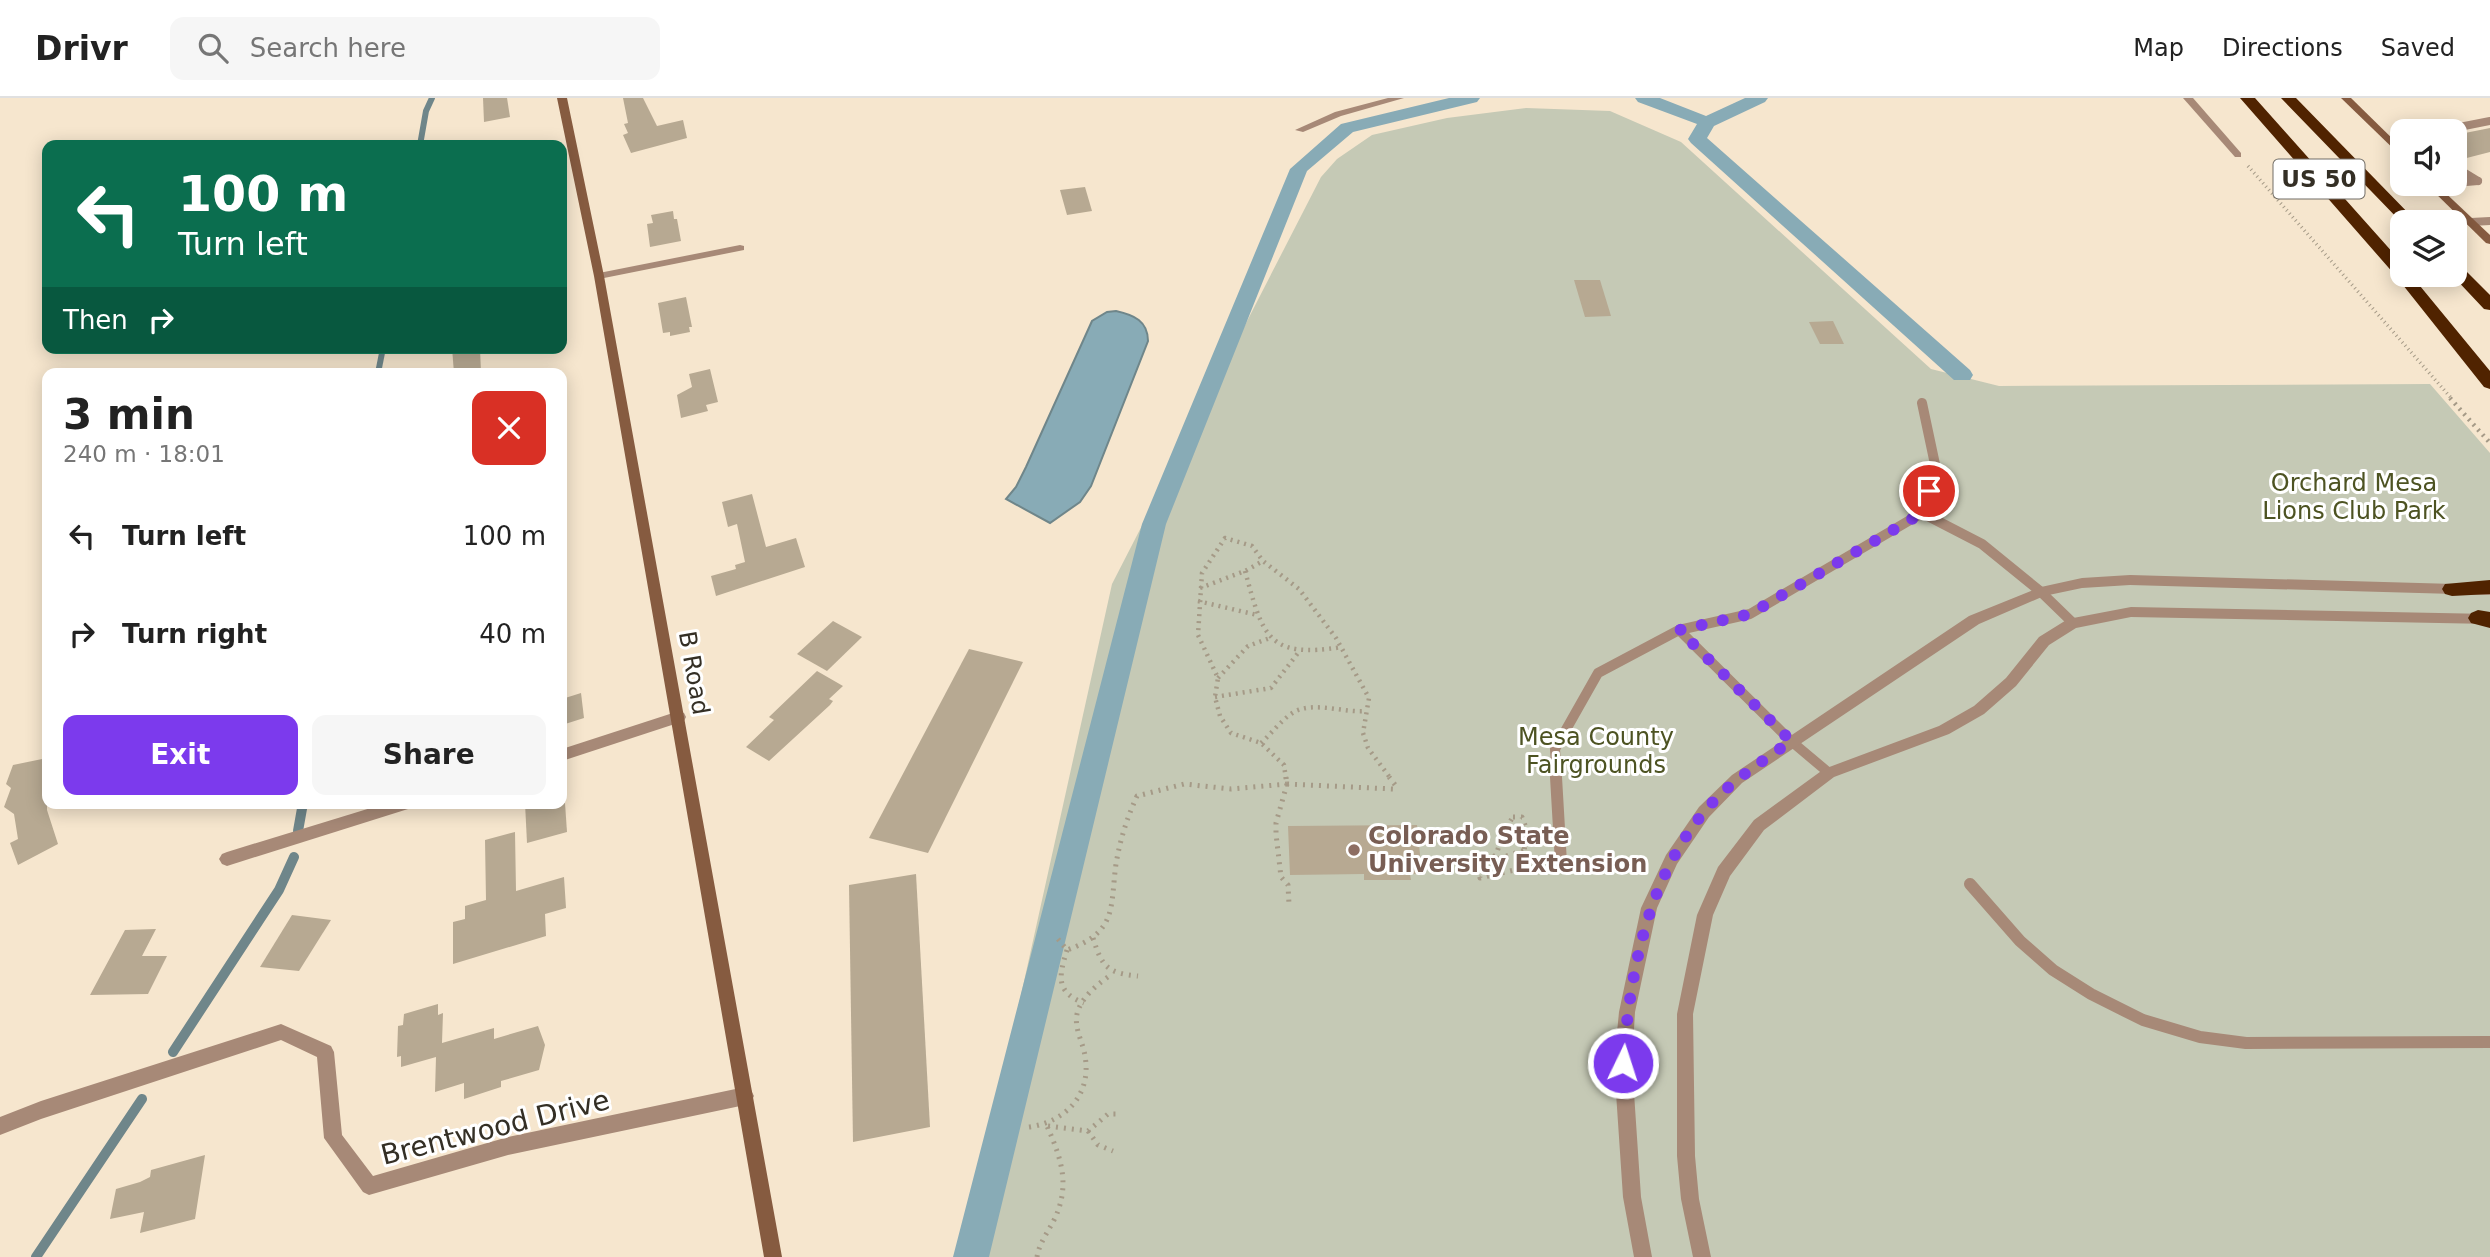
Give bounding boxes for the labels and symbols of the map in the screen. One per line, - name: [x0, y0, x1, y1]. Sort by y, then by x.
- road number: US 50: [2274, 159, 2364, 198]
- pin: [1899, 461, 1959, 521]
- park label: Orchard Mesa Lions Club Park: [2262, 469, 2446, 525]
- street label: B Road: [673, 629, 715, 717]
- park label: Mesa County Fairgrounds: [1518, 723, 1674, 779]
- place label: Colorado State University Extension: [1368, 822, 1647, 878]
- marker: Colorado State University Extension: [1346, 842, 1362, 858]
- position arrow: [1586, 1026, 1660, 1100]
- street label: Brentwood Drive: [377, 1083, 613, 1172]

